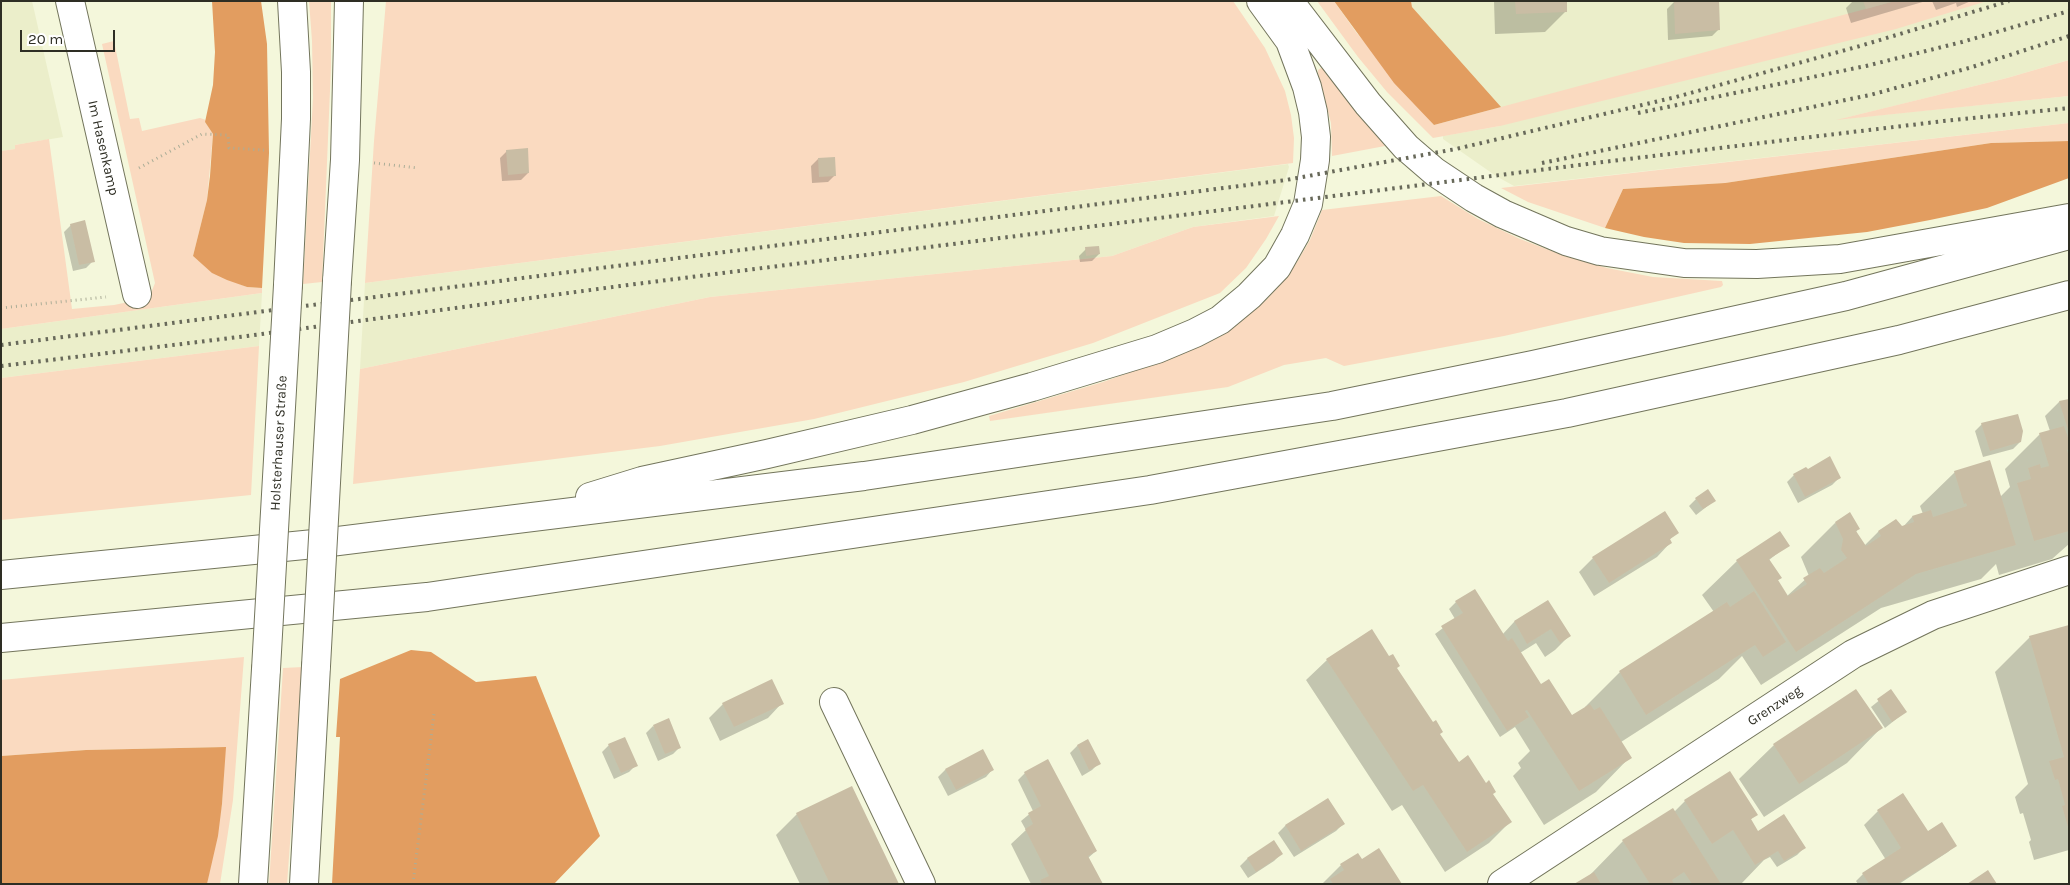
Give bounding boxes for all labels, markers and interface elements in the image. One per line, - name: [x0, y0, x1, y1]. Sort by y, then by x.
- scale bar: [22, 20, 118, 52]
- text: 20 m: [28, 30, 63, 48]
- street label: Im Hasenkamp: [84, 99, 122, 197]
- street label: Holsterhauser Straße: [267, 375, 291, 511]
- street label: Grenzweg: [1745, 682, 1805, 730]

